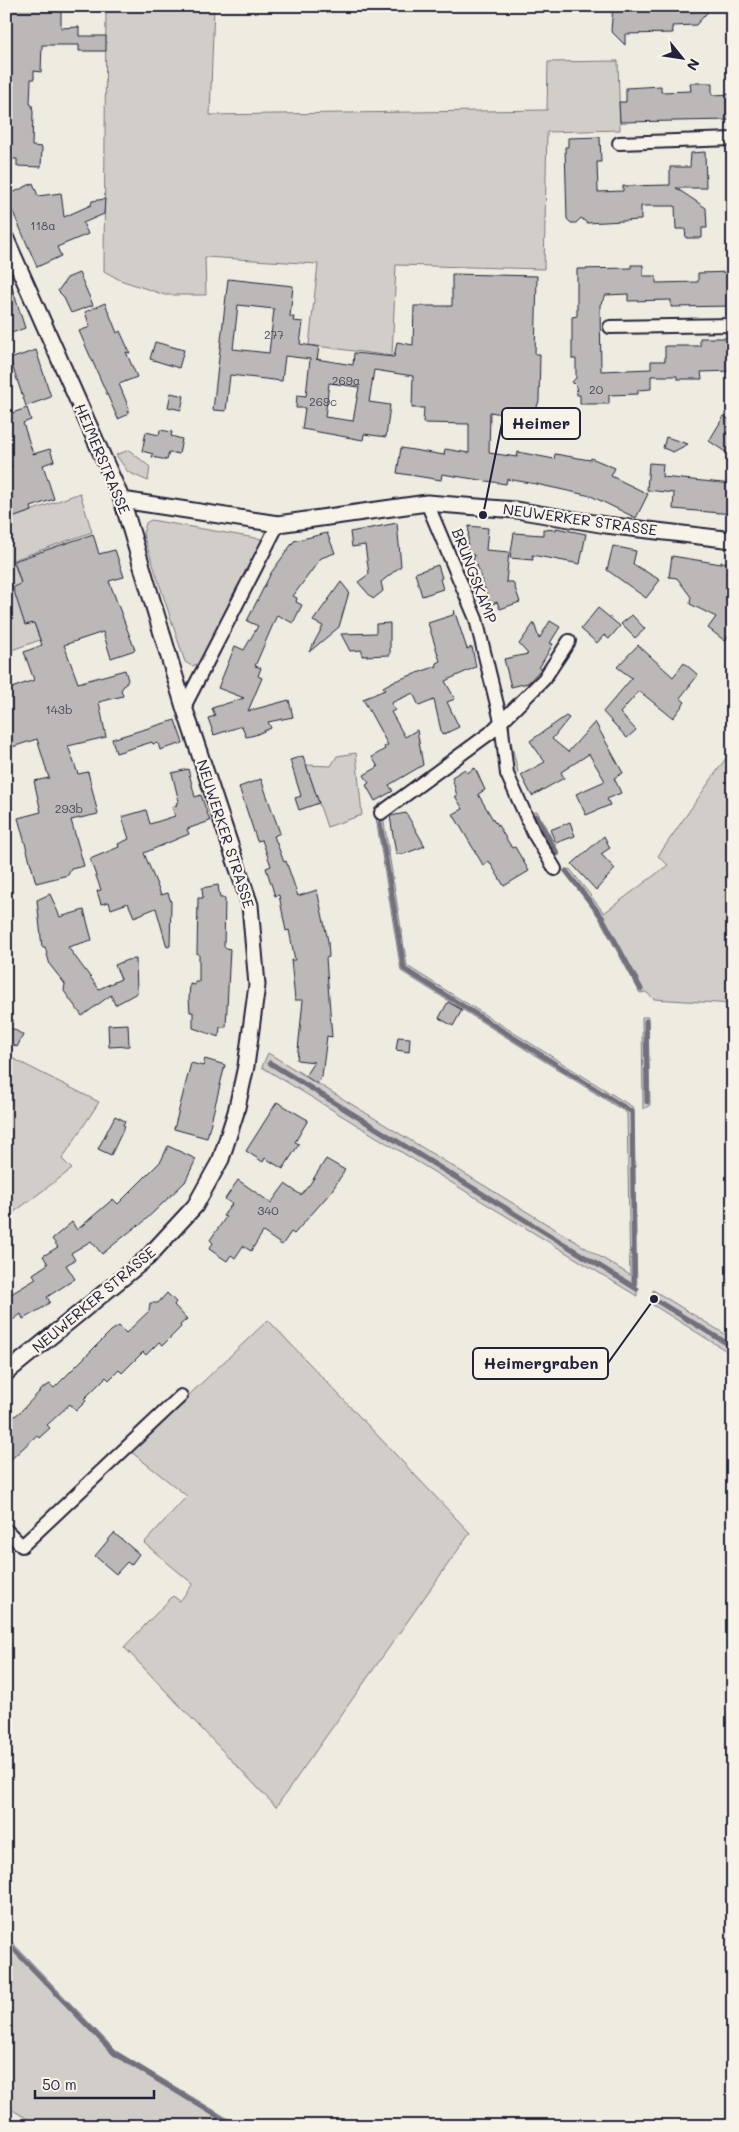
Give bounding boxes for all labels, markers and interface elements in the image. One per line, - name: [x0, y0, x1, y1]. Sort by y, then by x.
- north arrow: [656, 32, 706, 82]
- text: N: [683, 55, 705, 74]
- house number: 118a: [30, 217, 56, 233]
- house number: 277: [264, 326, 284, 342]
- house number: 269a: [332, 372, 360, 388]
- house number: 20: [589, 381, 604, 397]
- house number: 269c: [309, 393, 337, 409]
- street label: HEIMERSTRASSE: [71, 400, 135, 517]
- callout: Heimer: [502, 408, 580, 439]
- text: Heimer: [512, 412, 570, 433]
- street label: NEUWERKER STRASSE: [502, 498, 659, 540]
- street label: BRUNGSKAMP: [448, 525, 502, 626]
- house number: 143b: [45, 701, 73, 717]
- street label: NEUWERKER STRASSE: [192, 757, 260, 911]
- house number: 293b: [55, 800, 83, 816]
- house number: 340: [257, 1202, 279, 1218]
- street label: NEUWERKER STRASSE: [27, 1241, 160, 1357]
- callout: Heimergraben: [473, 1348, 608, 1379]
- text: Heimergraben: [484, 1352, 599, 1373]
- scale bar: [35, 2067, 154, 2099]
- text: 50 m: [42, 2074, 77, 2094]

